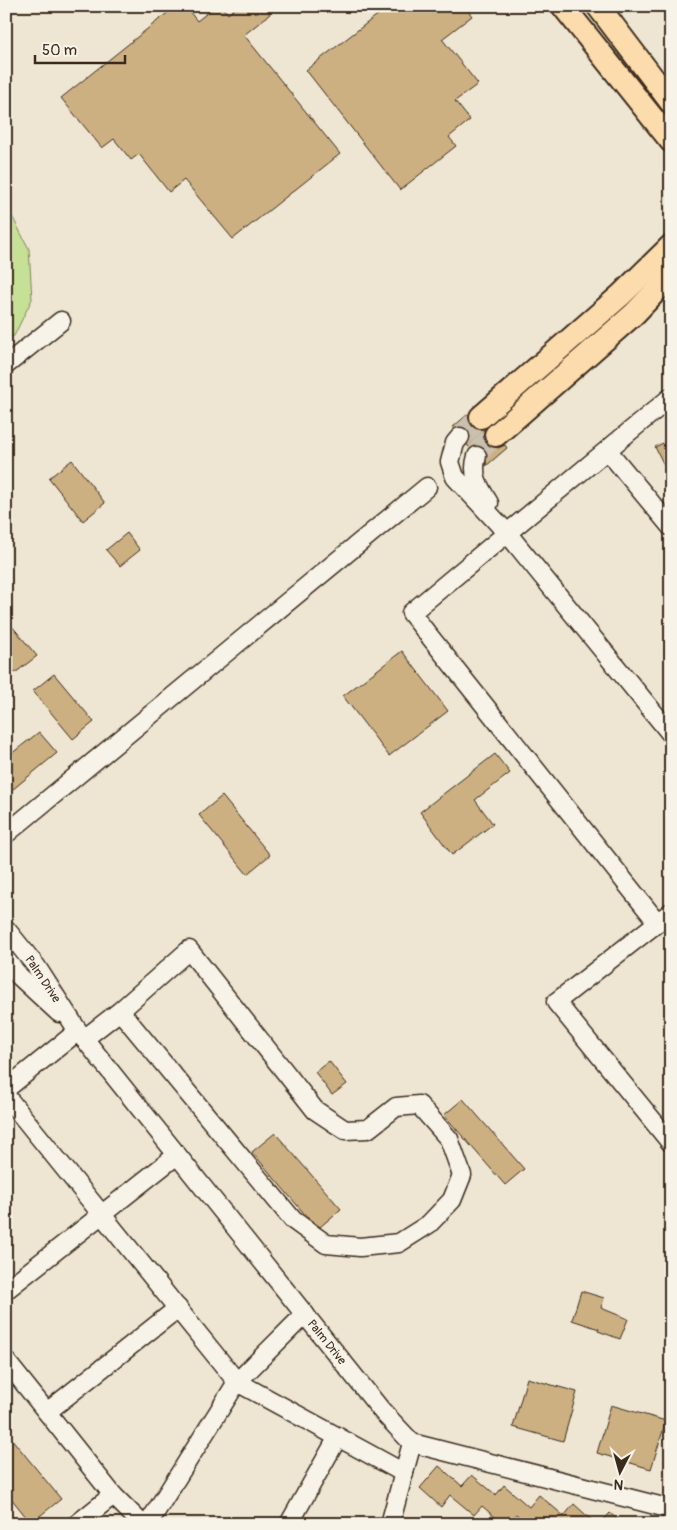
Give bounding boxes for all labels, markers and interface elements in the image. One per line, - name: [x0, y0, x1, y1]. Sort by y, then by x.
- scale bar: [35, 32, 125, 64]
- text: 50 m: [42, 41, 77, 60]
- street label: Palm Drive: [21, 953, 64, 1006]
- street label: Palm Drive: [304, 1317, 349, 1368]
- north arrow: [594, 1448, 644, 1498]
- text: N: [613, 1475, 624, 1493]

